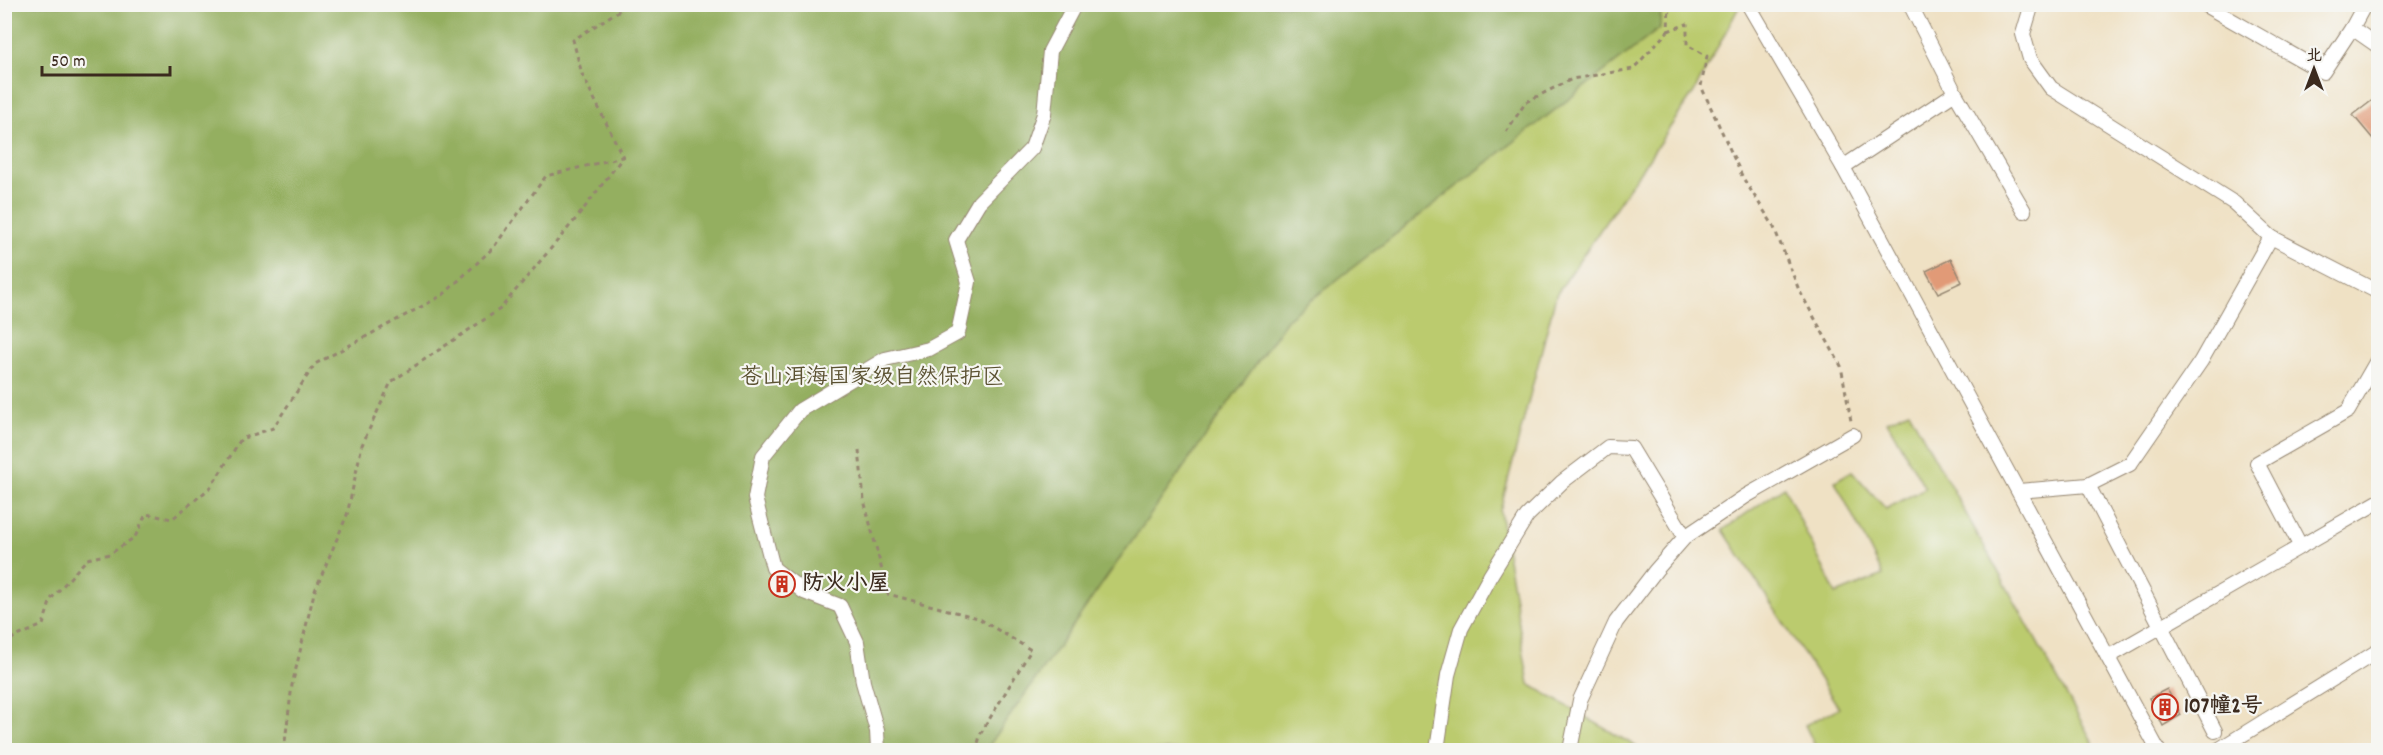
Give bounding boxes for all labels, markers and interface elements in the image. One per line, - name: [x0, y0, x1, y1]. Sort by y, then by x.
- scale bar: [42, 39, 170, 77]
- north arrow: [2284, 39, 2344, 99]
- text: 北: [2306, 45, 2322, 68]
- text: 50 m: [51, 50, 86, 75]
- park label: 苍山洱海国家级自然保护区: [740, 363, 1004, 394]
- building icon: 防火小屋: [767, 569, 797, 599]
- place label: 防火小屋: [802, 569, 890, 600]
- building icon: 107幢2号: [2150, 692, 2180, 722]
- place label: 107幢2号: [2184, 692, 2263, 723]

